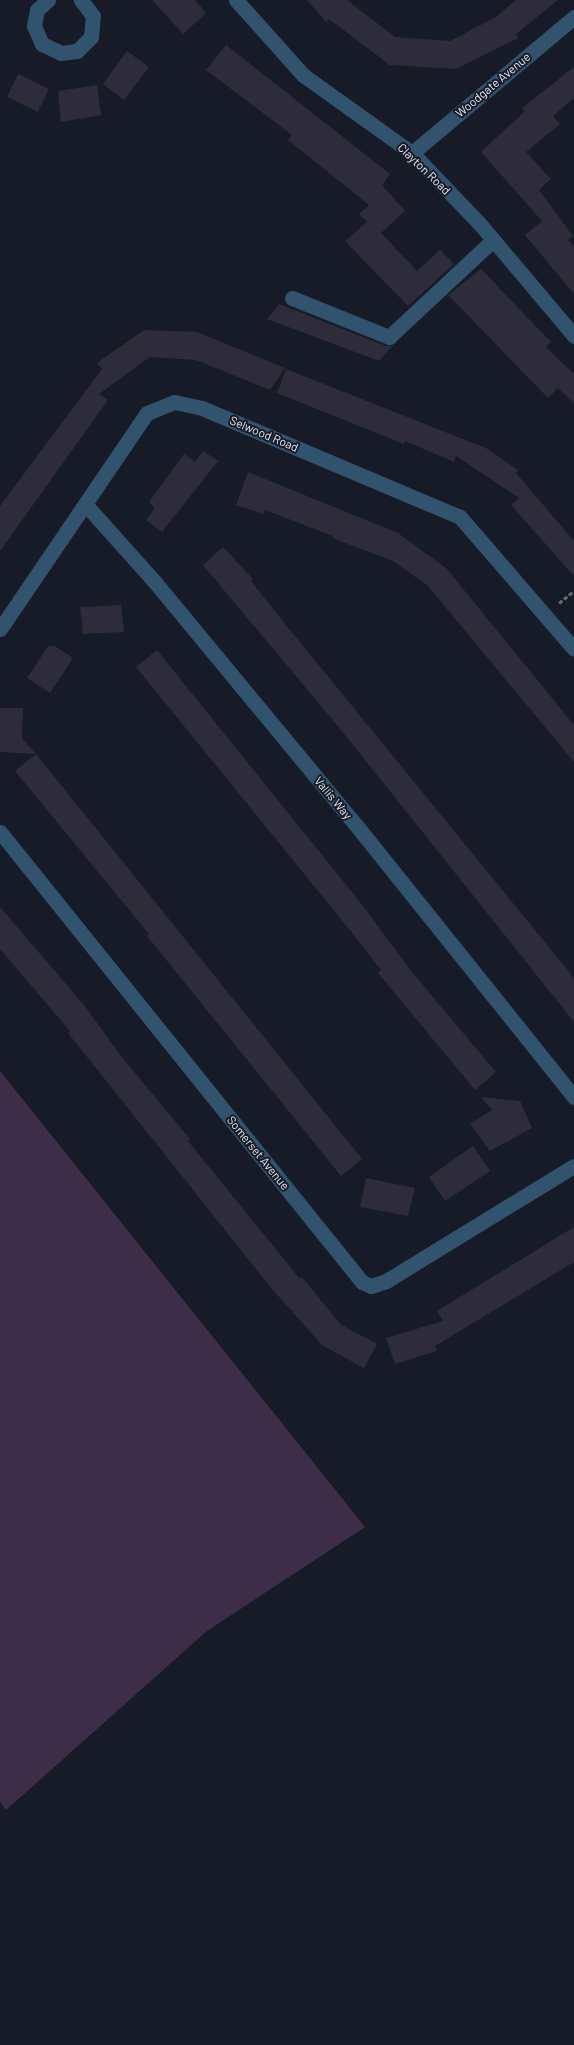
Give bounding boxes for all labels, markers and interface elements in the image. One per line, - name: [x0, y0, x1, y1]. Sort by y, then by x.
- street label: Woodgate Avenue: [453, 50, 533, 120]
- street label: Clayton Road: [395, 140, 453, 198]
- street label: Selwood Road: [228, 413, 300, 455]
- street label: Vallis Way: [311, 774, 355, 822]
- street label: Somerset Avenue: [224, 1113, 292, 1193]

